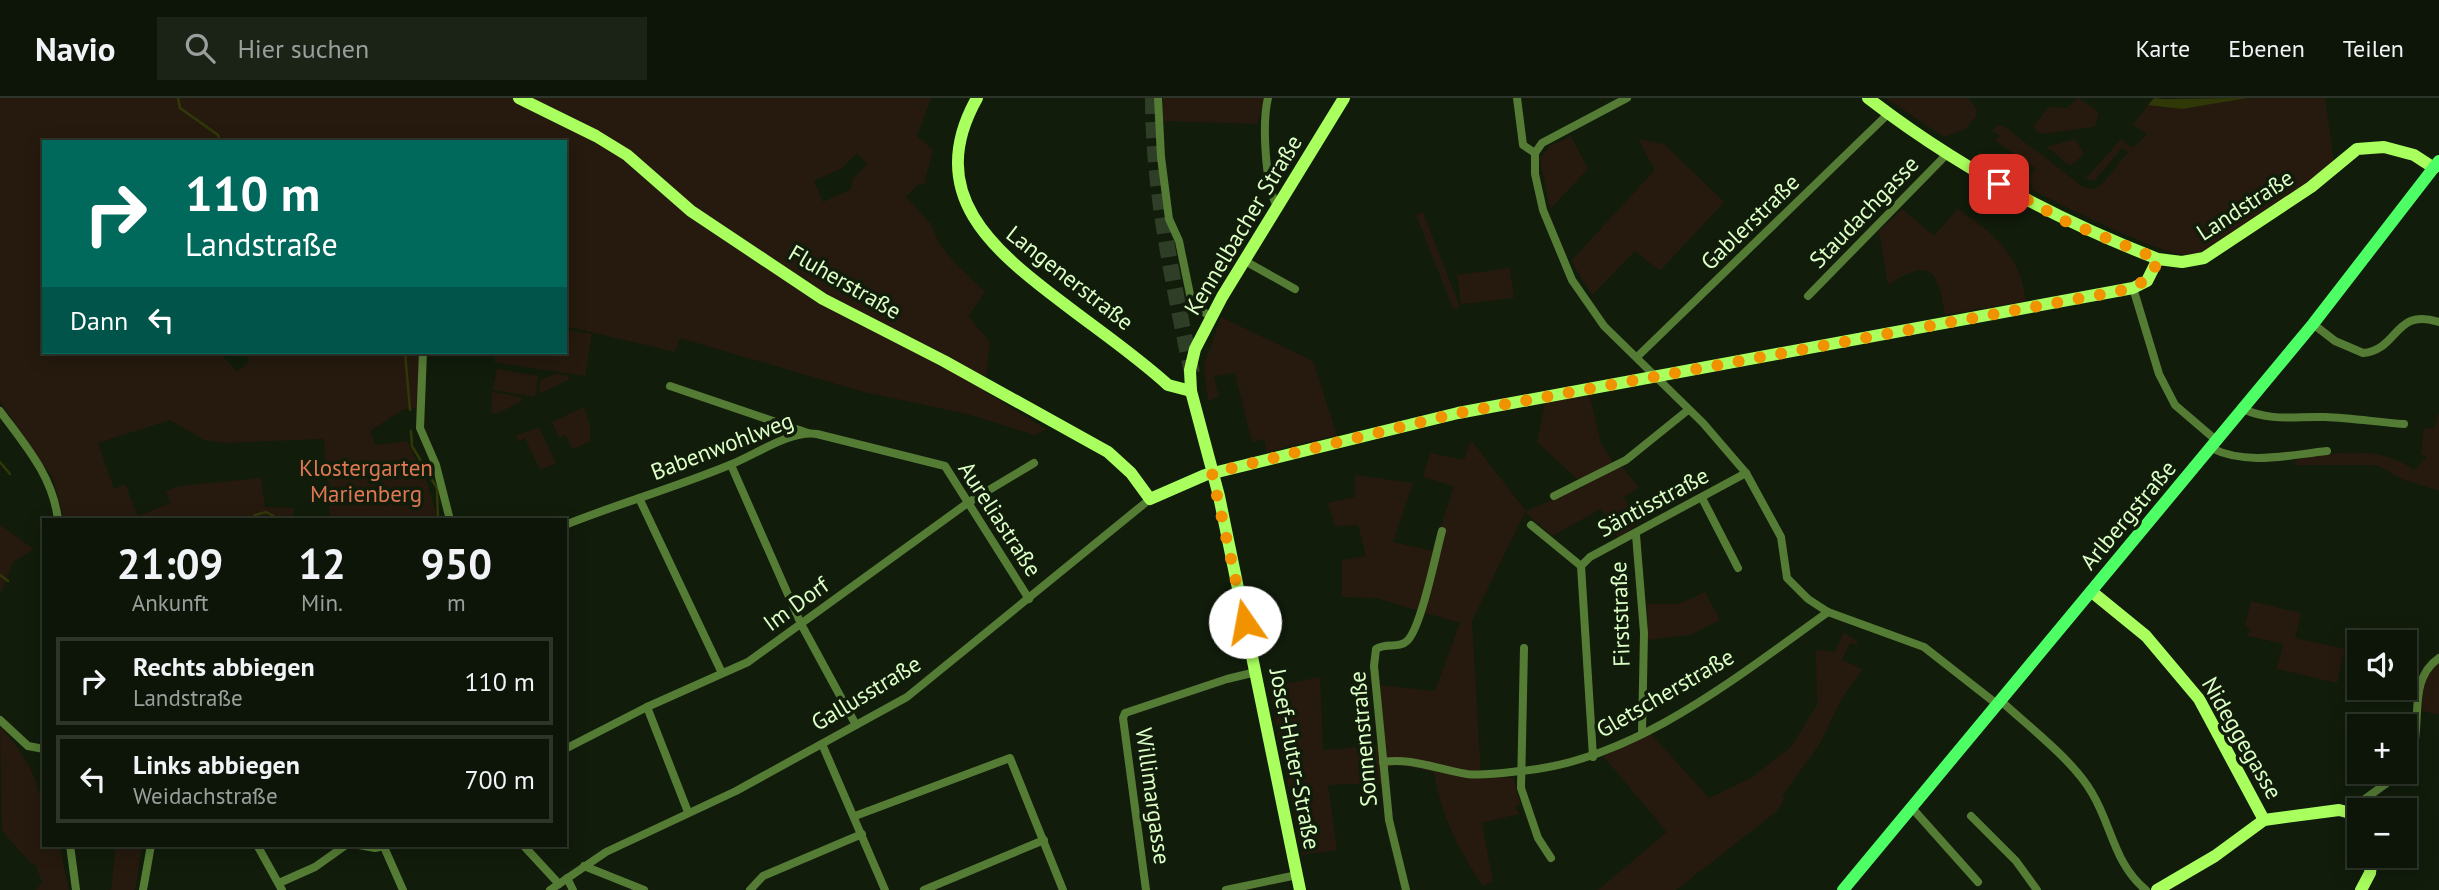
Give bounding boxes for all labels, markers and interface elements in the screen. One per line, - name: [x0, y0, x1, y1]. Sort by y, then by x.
- search box: [157, 17, 647, 80]
- text: Navio: [35, 27, 115, 70]
- icon: search: [181, 29, 219, 67]
- text: Hier suchen: [237, 32, 369, 65]
- text: Karte: [2136, 33, 2190, 64]
- text: Ebenen: [2228, 33, 2305, 64]
- text: Teilen: [2343, 33, 2404, 64]
- street label: Kennelbacher Straße: [1177, 129, 1308, 320]
- street label: Staudachgasse: [1803, 149, 1925, 274]
- pin: [1969, 154, 2029, 214]
- text: 110 m: [185, 161, 320, 225]
- street label: Landstraße: [2191, 163, 2299, 247]
- icon: arrive: [1980, 165, 2018, 203]
- street label: Gablerstraße: [1694, 167, 1805, 276]
- icon: right: [70, 168, 161, 259]
- street label: Langenerstraße: [1001, 219, 1140, 336]
- text: Landstraße: [185, 223, 338, 265]
- street label: Fluherstraße: [784, 238, 907, 325]
- icon: left: [142, 301, 180, 339]
- text: Dann: [70, 304, 128, 337]
- street label: Babenwohlweg: [646, 405, 797, 486]
- park label: Klostergarten Marienberg: [299, 453, 433, 508]
- street label: Arlbergstraße: [2073, 454, 2182, 575]
- street label: Aureliastraße: [952, 456, 1048, 582]
- street label: Säntisstraße: [1592, 460, 1713, 543]
- text: 21:09: [117, 536, 223, 591]
- text: 12: [298, 536, 346, 591]
- text: 950: [421, 536, 492, 591]
- street label: Firststraße: [1603, 561, 1636, 667]
- street label: Im Dorf: [757, 569, 836, 637]
- position arrow: [1208, 585, 1282, 659]
- text: Ankunft: [132, 588, 209, 617]
- text: Min.: [301, 588, 343, 617]
- text: m: [447, 588, 466, 617]
- map controls: [2347, 630, 2417, 868]
- button: sound: [2347, 630, 2417, 700]
- street label: Gletscherstraße: [1591, 641, 1739, 744]
- street label: Gallusstraße: [806, 648, 926, 737]
- text: Rechts abbiegen: [133, 650, 315, 683]
- icon: right: [74, 662, 112, 700]
- text: 110 m: [464, 665, 535, 698]
- street label: Josef-Huter-Straße: [1264, 665, 1327, 852]
- street label: Sonnenstraße: [1342, 670, 1383, 808]
- street label: Nideggegasse: [2196, 671, 2289, 804]
- text: Landstraße: [133, 683, 243, 712]
- button: +: [2347, 714, 2417, 784]
- street label: Willimargasse: [1130, 726, 1177, 866]
- text: Links abbiegen: [133, 748, 300, 781]
- icon: left: [74, 760, 112, 798]
- text: 700 m: [464, 763, 535, 796]
- text: Weidachstraße: [133, 781, 278, 810]
- button: −: [2347, 798, 2417, 868]

